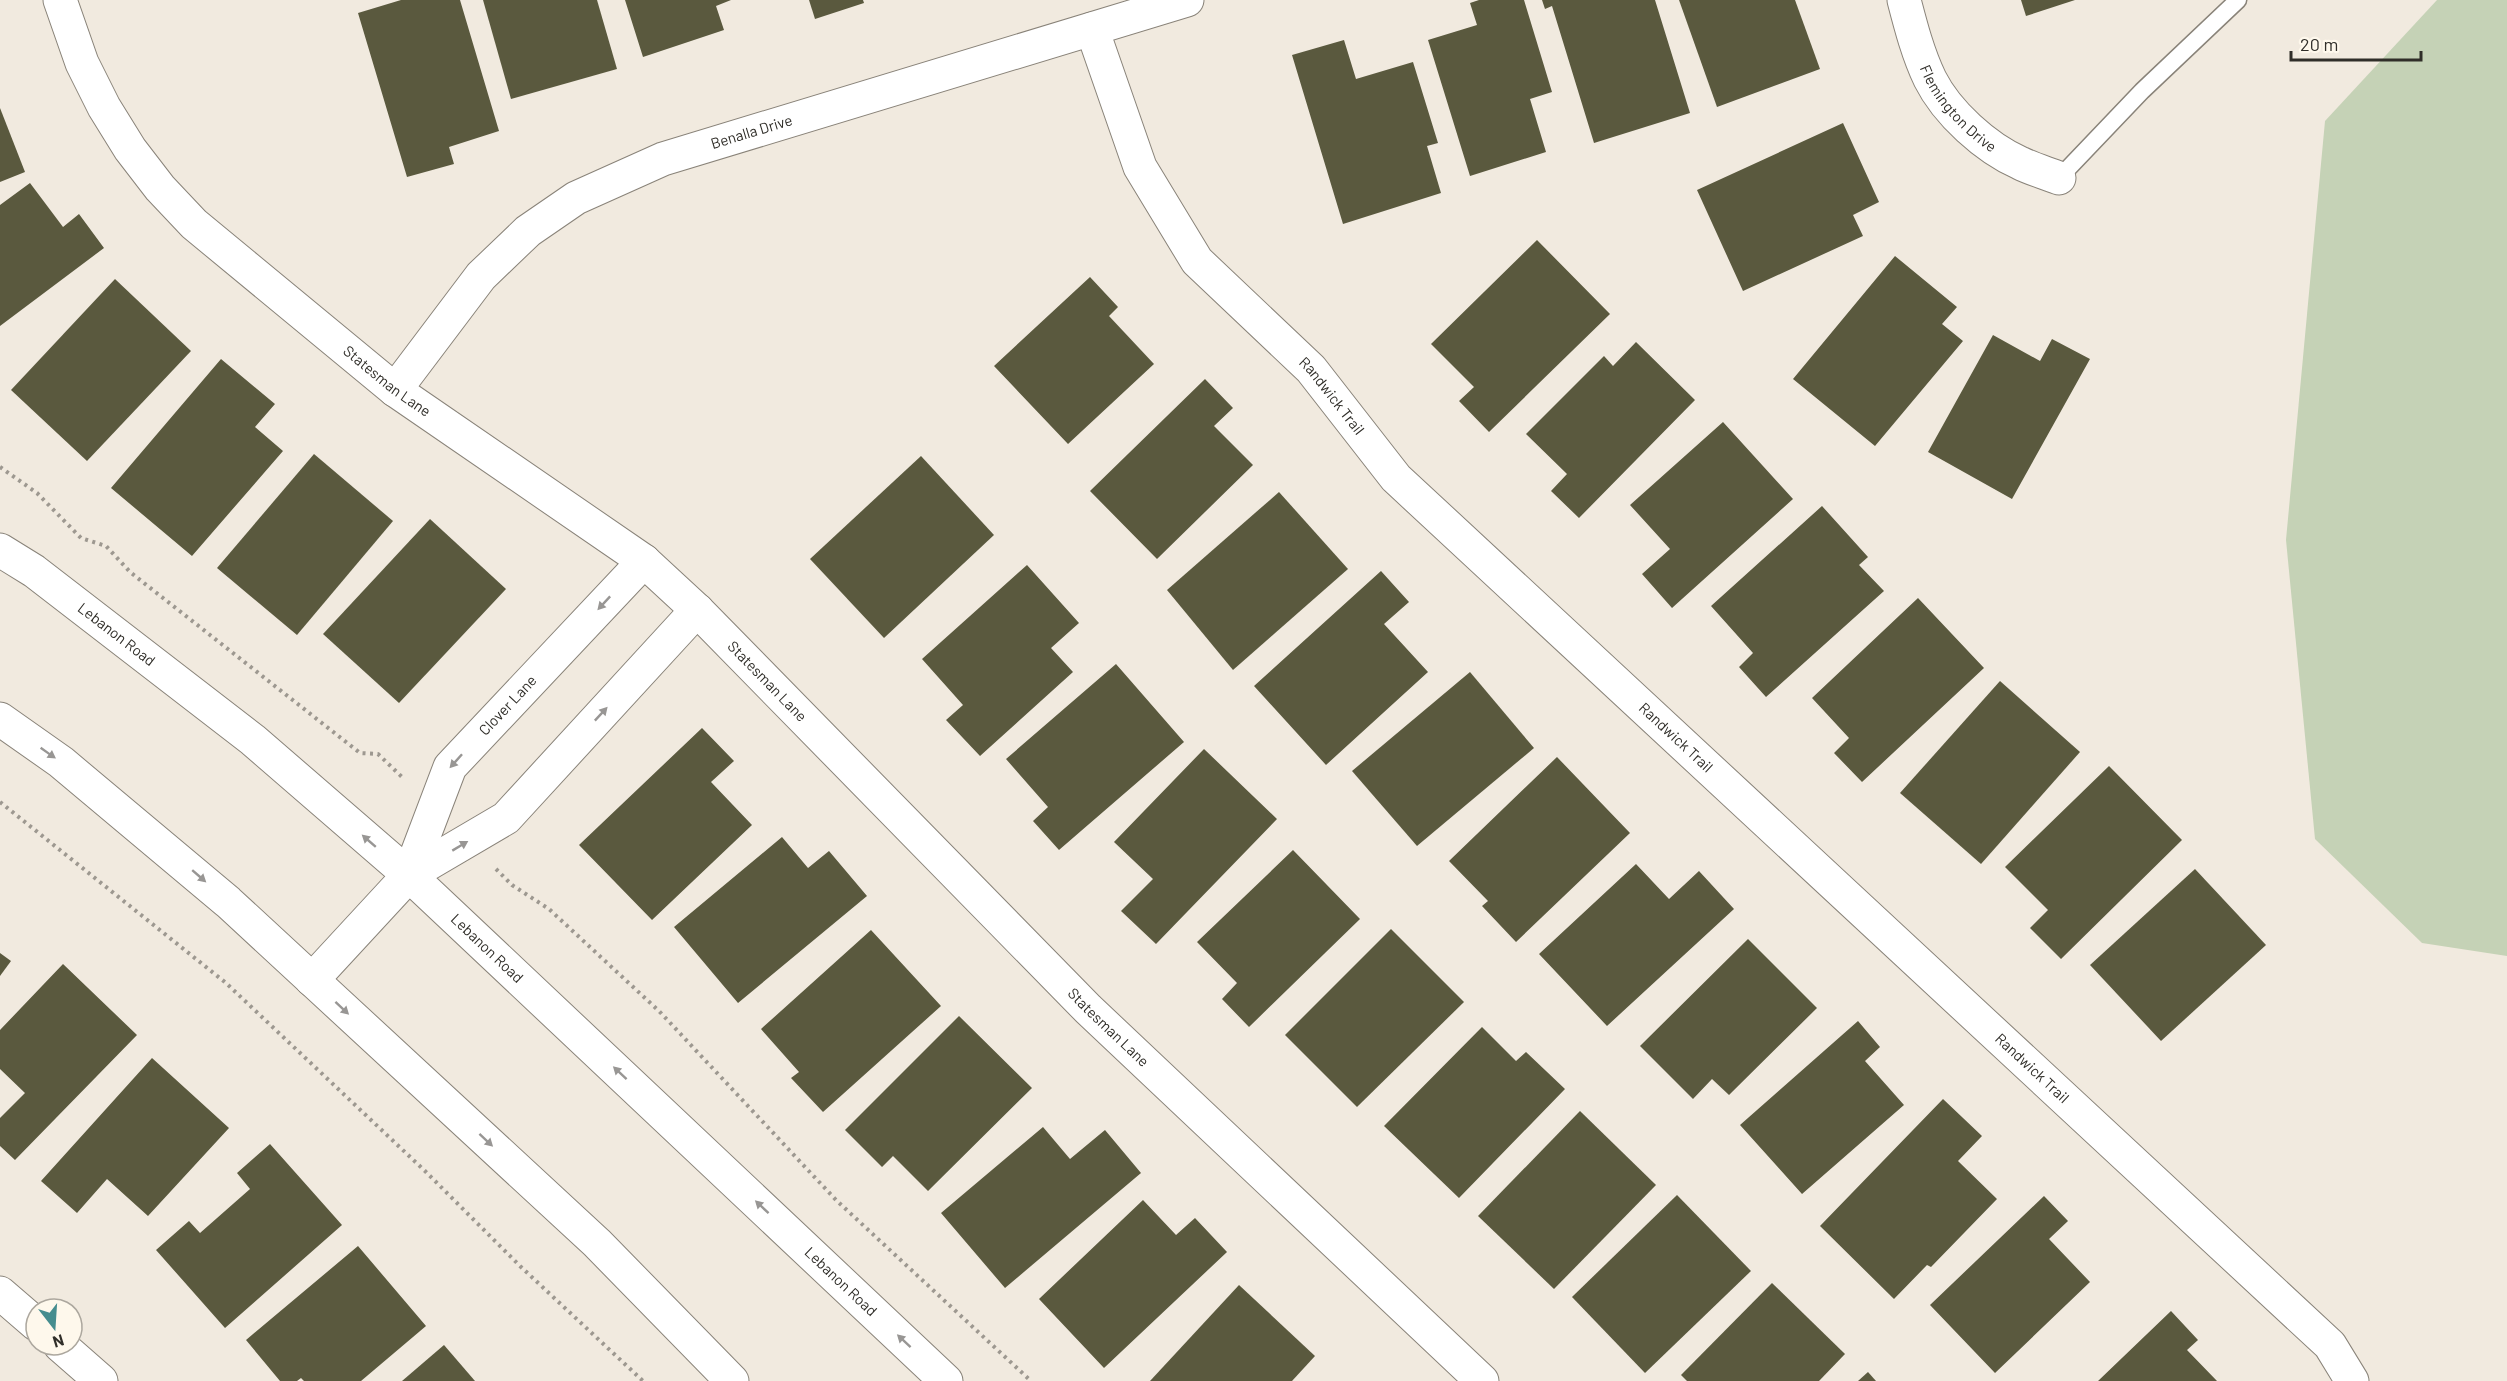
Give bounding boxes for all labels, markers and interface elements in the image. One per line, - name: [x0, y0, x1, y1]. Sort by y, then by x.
- scale bar: [2291, 24, 2422, 62]
- text: 20 m: [2300, 33, 2338, 55]
- street label: Flemington Drive: [1917, 62, 2000, 155]
- street label: Benalla Drive: [708, 110, 794, 152]
- street label: Statesman Lane: [340, 341, 435, 420]
- street label: Randwick Trail: [1296, 353, 1369, 438]
- one-way arrow: [597, 596, 611, 611]
- street label: Lebanon Road: [75, 598, 159, 669]
- street label: Statesman Lane: [724, 637, 811, 725]
- street label: Clover Lane: [475, 671, 540, 739]
- street label: Randwick Trail: [1636, 698, 1717, 776]
- one-way arrow: [594, 707, 607, 722]
- one-way arrow: [39, 747, 55, 759]
- one-way arrow: [449, 753, 463, 768]
- one-way arrow: [362, 835, 377, 848]
- one-way arrow: [452, 840, 468, 851]
- one-way arrow: [191, 869, 206, 882]
- street label: Lebanon Road: [448, 909, 528, 986]
- street label: Statesman Lane: [1065, 984, 1153, 1070]
- one-way arrow: [335, 1001, 350, 1015]
- street label: Randwick Trail: [1992, 1029, 2073, 1106]
- one-way arrow: [613, 1067, 627, 1081]
- one-way arrow: [478, 1133, 493, 1147]
- one-way arrow: [755, 1201, 770, 1214]
- street label: Lebanon Road: [801, 1243, 881, 1319]
- north arrow: [24, 1297, 84, 1357]
- text: N: [51, 1331, 66, 1352]
- one-way arrow: [897, 1335, 912, 1348]

